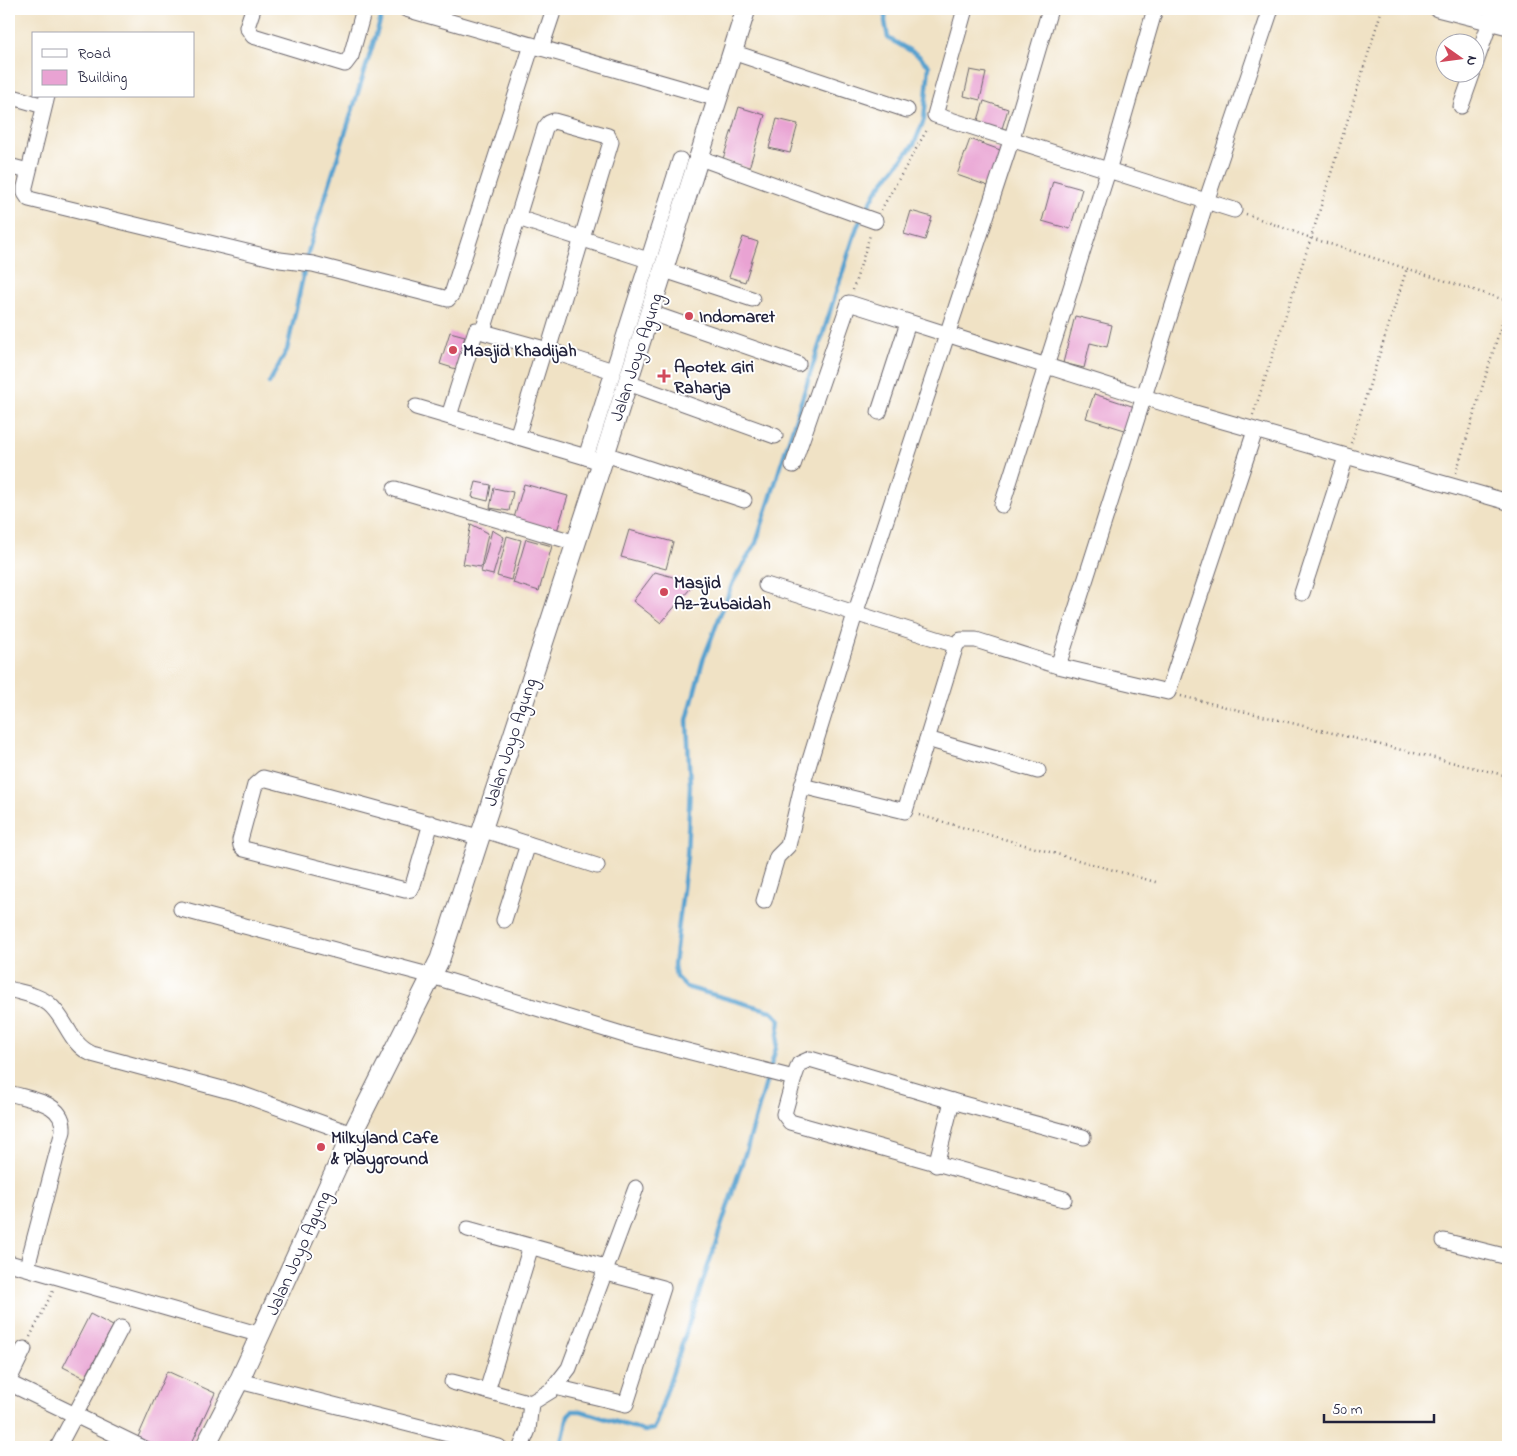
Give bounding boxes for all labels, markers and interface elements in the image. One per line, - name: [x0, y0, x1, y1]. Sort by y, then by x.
- legend: [32, 32, 195, 98]
- north arrow: [1434, 32, 1484, 82]
- text: Road: [78, 43, 111, 65]
- text: N: [1460, 54, 1482, 68]
- text: Building: [77, 67, 127, 90]
- street label: Jalan Joyo Agung: [605, 290, 672, 425]
- place label: Indomaret: [699, 305, 776, 331]
- marker: Indomaret: [683, 310, 695, 322]
- place label: Masjid Khadijah: [463, 339, 577, 365]
- marker: Masjid Khadijah: [447, 344, 459, 356]
- place label: Apotek Giri Raharja: [674, 355, 754, 402]
- marker: Apotek Giri Raharja: [658, 370, 670, 382]
- place label: Masjid Az-Zubaidah: [674, 571, 771, 618]
- marker: Masjid Az-Zubaidah: [658, 586, 670, 598]
- street label: Jalan Joyo Agung: [479, 675, 546, 810]
- place label: Milkyland Cafe & Playground: [330, 1126, 439, 1174]
- marker: Milkyland Cafe & Playground: [315, 1141, 327, 1153]
- street label: Jalan Joyo Agung: [261, 1188, 340, 1321]
- scale bar: [1324, 1391, 1434, 1423]
- text: 50 m: [1332, 1399, 1363, 1421]

